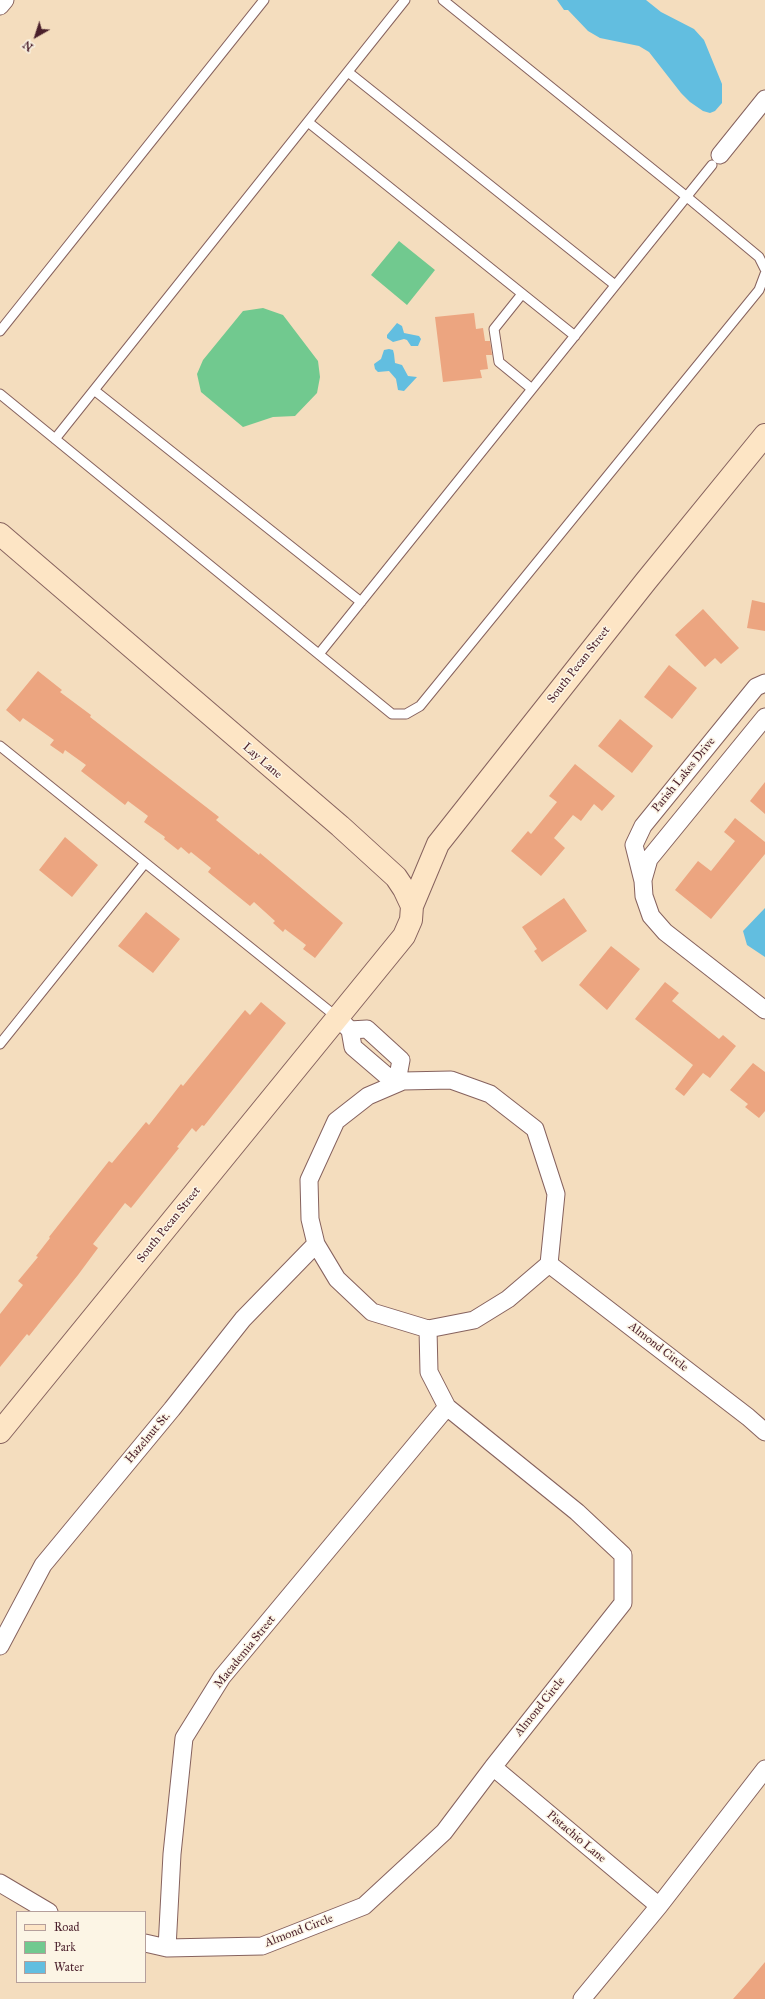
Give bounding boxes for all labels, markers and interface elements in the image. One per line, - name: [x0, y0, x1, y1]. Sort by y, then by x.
- north arrow: [16, 16, 56, 56]
- text: N: [20, 38, 36, 54]
- street label: South Pecan Street: [545, 624, 613, 706]
- street label: Parish Lakes Drive: [649, 735, 719, 815]
- street label: Lay Lane: [239, 740, 285, 782]
- street label: South Pecan Street: [134, 1184, 204, 1266]
- street label: Almond Circle: [625, 1319, 691, 1375]
- street label: Hazelnut St.: [122, 1409, 174, 1467]
- street label: Macademia Street: [211, 1613, 279, 1691]
- street label: Almond Circle: [512, 1675, 568, 1739]
- street label: Pistachio Lane: [543, 1808, 609, 1866]
- legend: [16, 1911, 146, 1983]
- street label: Almond Circle: [263, 1911, 335, 1951]
- text: Road: [54, 1920, 80, 1934]
- text: Park: [54, 1940, 76, 1954]
- text: Water: [54, 1960, 84, 1974]

